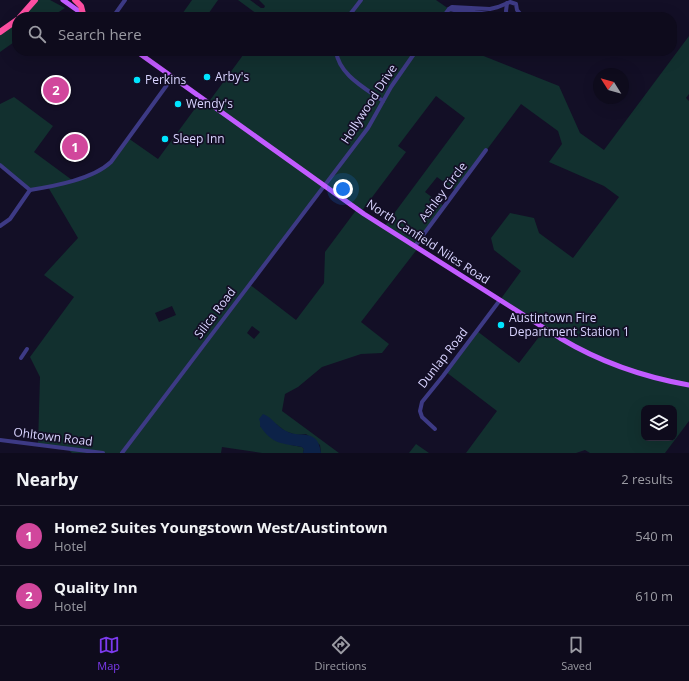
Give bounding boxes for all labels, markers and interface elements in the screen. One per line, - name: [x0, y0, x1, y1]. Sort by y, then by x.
- search box: [12, 12, 677, 56]
- icon: search: [26, 23, 48, 45]
- text: Search here: [58, 24, 142, 44]
- street label: Hollywood Drive: [336, 60, 401, 147]
- place label: Arby's: [215, 68, 249, 85]
- north arrow: [593, 68, 629, 104]
- place label: Perkins: [145, 71, 187, 88]
- marker: Arby's: [202, 72, 212, 82]
- pin: 2: [43, 75, 69, 105]
- marker: Perkins: [132, 75, 142, 85]
- place label: Wendy's: [186, 95, 233, 112]
- marker: Wendy's: [173, 99, 183, 109]
- place label: Sleep Inn: [173, 130, 225, 147]
- pin: 1: [62, 132, 88, 162]
- marker: Sleep Inn: [160, 134, 170, 144]
- street label: Ashley Circle: [415, 158, 471, 225]
- your location: [333, 179, 353, 199]
- street label: North Canfield Niles Road: [363, 195, 493, 288]
- street label: Silica Road: [190, 284, 239, 342]
- place label: Austintown Fire Department Station 1: [509, 309, 630, 340]
- marker: Austintown Fire Department Station 1: [496, 320, 506, 330]
- street label: Dunlap Road: [414, 324, 472, 391]
- map controls: [641, 405, 677, 441]
- button: layers: [641, 405, 677, 441]
- street label: Ohltown Road: [13, 423, 94, 450]
- text: Nearby: [16, 468, 78, 491]
- text: 2 results: [621, 470, 673, 488]
- text: Home2 Suites Youngstown West/Austintown: [54, 517, 388, 537]
- text: 1: [25, 527, 33, 545]
- text: 540 m: [635, 527, 673, 545]
- text: Hotel: [54, 537, 87, 555]
- text: Quality Inn: [54, 577, 138, 597]
- text: 2: [25, 587, 33, 605]
- text: 610 m: [635, 587, 673, 605]
- text: Hotel: [54, 597, 87, 615]
- tab: Map: [97, 634, 120, 673]
- tab: Directions: [315, 634, 367, 673]
- tab: Saved: [561, 634, 592, 673]

